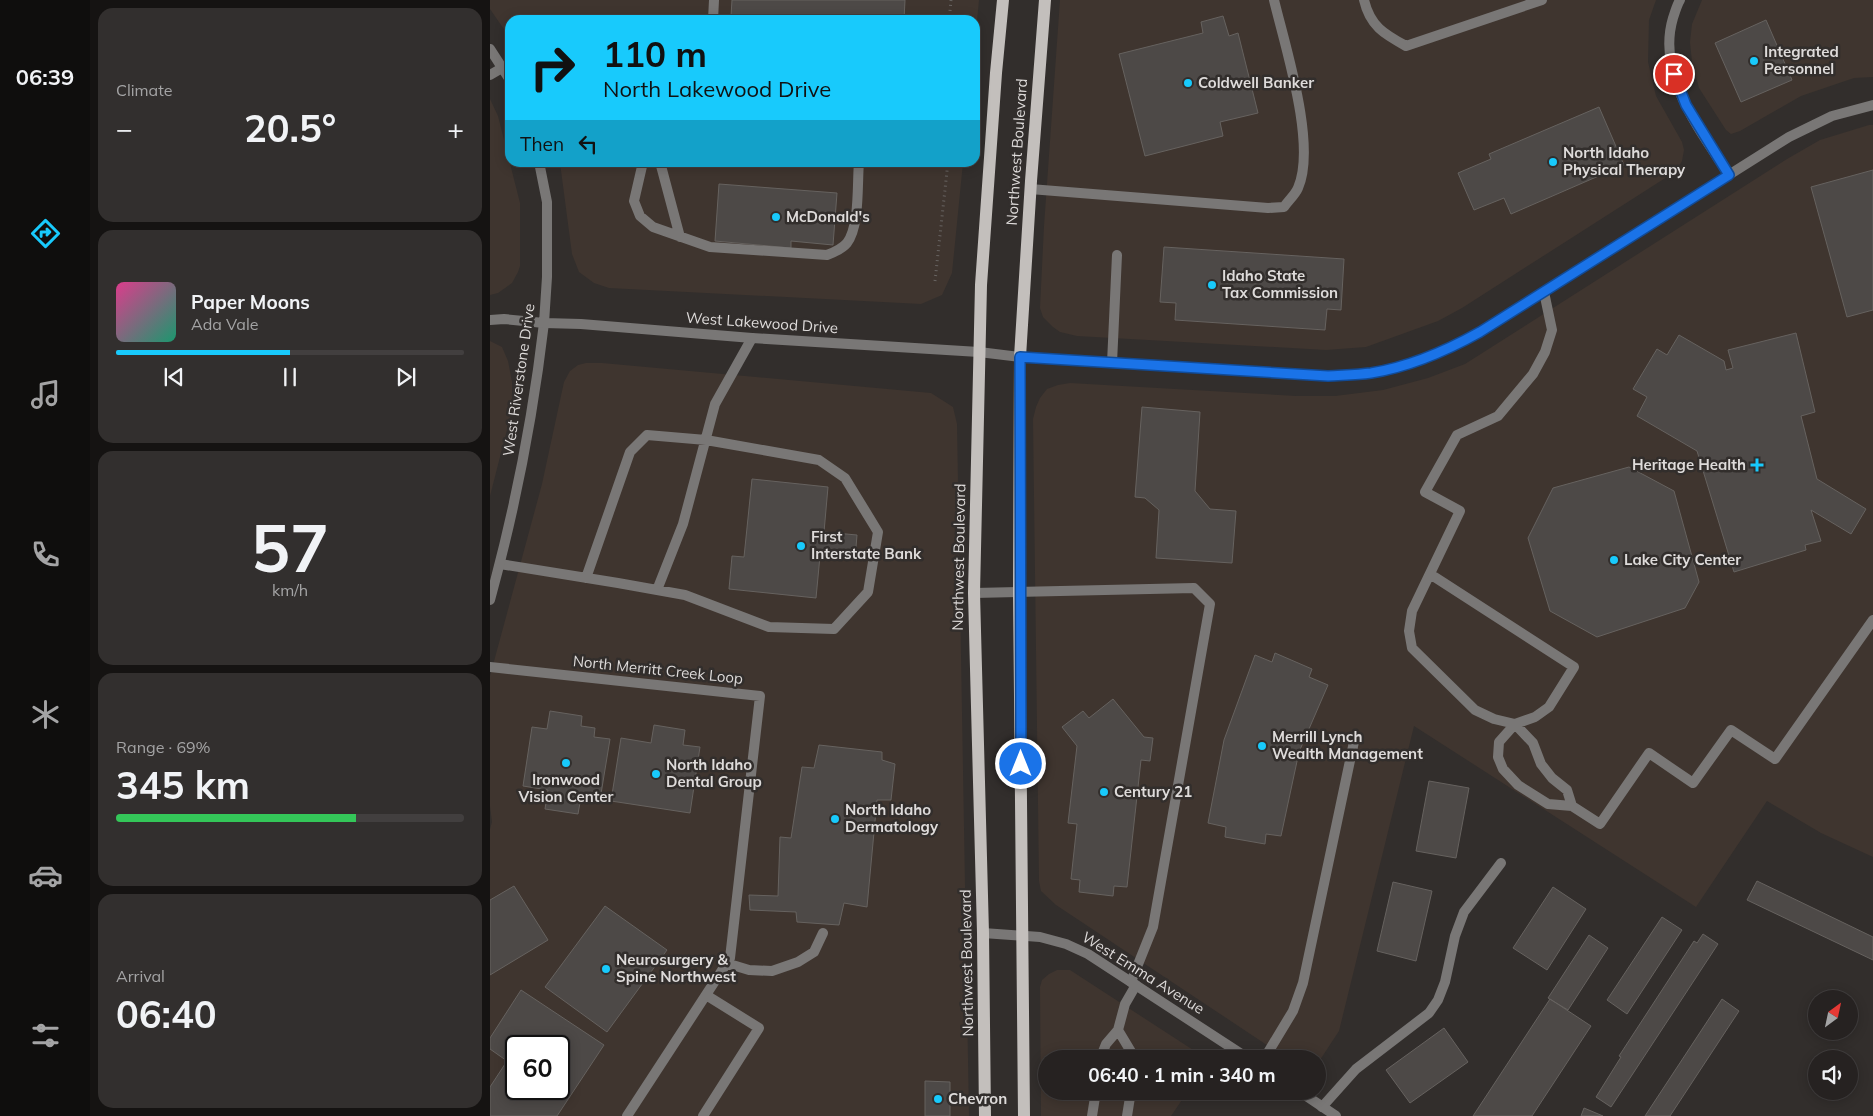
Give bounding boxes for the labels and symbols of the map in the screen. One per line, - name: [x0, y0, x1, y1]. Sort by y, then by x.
- place label: Integrated Personnel: [1764, 42, 1839, 78]
- pin: [1653, 53, 1695, 95]
- marker: Integrated Personnel: [1748, 55, 1760, 67]
- place label: Coldwell Banker: [1198, 73, 1314, 92]
- marker: Coldwell Banker: [1182, 77, 1194, 89]
- street label: Northwest Boulevard: [1002, 78, 1031, 226]
- place label: North Idaho Physical Therapy: [1563, 143, 1686, 179]
- marker: North Idaho Physical Therapy: [1547, 156, 1559, 168]
- place label: McDonald's: [786, 207, 870, 226]
- marker: McDonald's: [770, 211, 782, 223]
- place label: Idaho State Tax Commission: [1222, 266, 1338, 302]
- marker: Idaho State Tax Commission: [1206, 279, 1218, 291]
- street label: West Riverstone Drive: [498, 302, 539, 458]
- street label: West Lakewood Drive: [685, 308, 839, 337]
- place label: Heritage Health: [1632, 455, 1746, 474]
- marker: Heritage Health: [1750, 458, 1764, 472]
- street label: Northwest Boulevard: [948, 483, 969, 631]
- place label: First Interstate Bank: [811, 527, 922, 563]
- marker: First Interstate Bank: [795, 540, 807, 552]
- place label: Lake City Center: [1624, 550, 1741, 569]
- marker: Lake City Center: [1608, 554, 1620, 566]
- street label: North Merritt Creek Loop: [572, 651, 744, 688]
- place label: Merrill Lynch Wealth Management: [1272, 727, 1423, 763]
- position arrow: [994, 737, 1046, 789]
- marker: Merrill Lynch Wealth Management: [1256, 740, 1268, 752]
- place label: North Idaho Dental Group: [666, 755, 762, 791]
- marker: Ironwood Vision Center: [560, 757, 572, 769]
- marker: North Idaho Dental Group: [650, 768, 662, 780]
- place label: Ironwood Vision Center: [518, 770, 614, 806]
- place label: Century 21: [1114, 782, 1192, 801]
- marker: Century 21: [1098, 786, 1110, 798]
- place label: North Idaho Dermatology: [845, 800, 939, 836]
- marker: North Idaho Dermatology: [829, 813, 841, 825]
- street label: Northwest Boulevard: [956, 889, 977, 1037]
- street label: West Emma Avenue: [1079, 927, 1208, 1018]
- place label: Neurosurgery & Spine Northwest: [616, 950, 736, 986]
- marker: Neurosurgery & Spine Northwest: [600, 963, 612, 975]
- north arrow: [1808, 990, 1858, 1040]
- speed limit sign: 60: [505, 1035, 570, 1100]
- place label: Chevron: [948, 1089, 1007, 1108]
- marker: Chevron: [932, 1093, 944, 1105]

